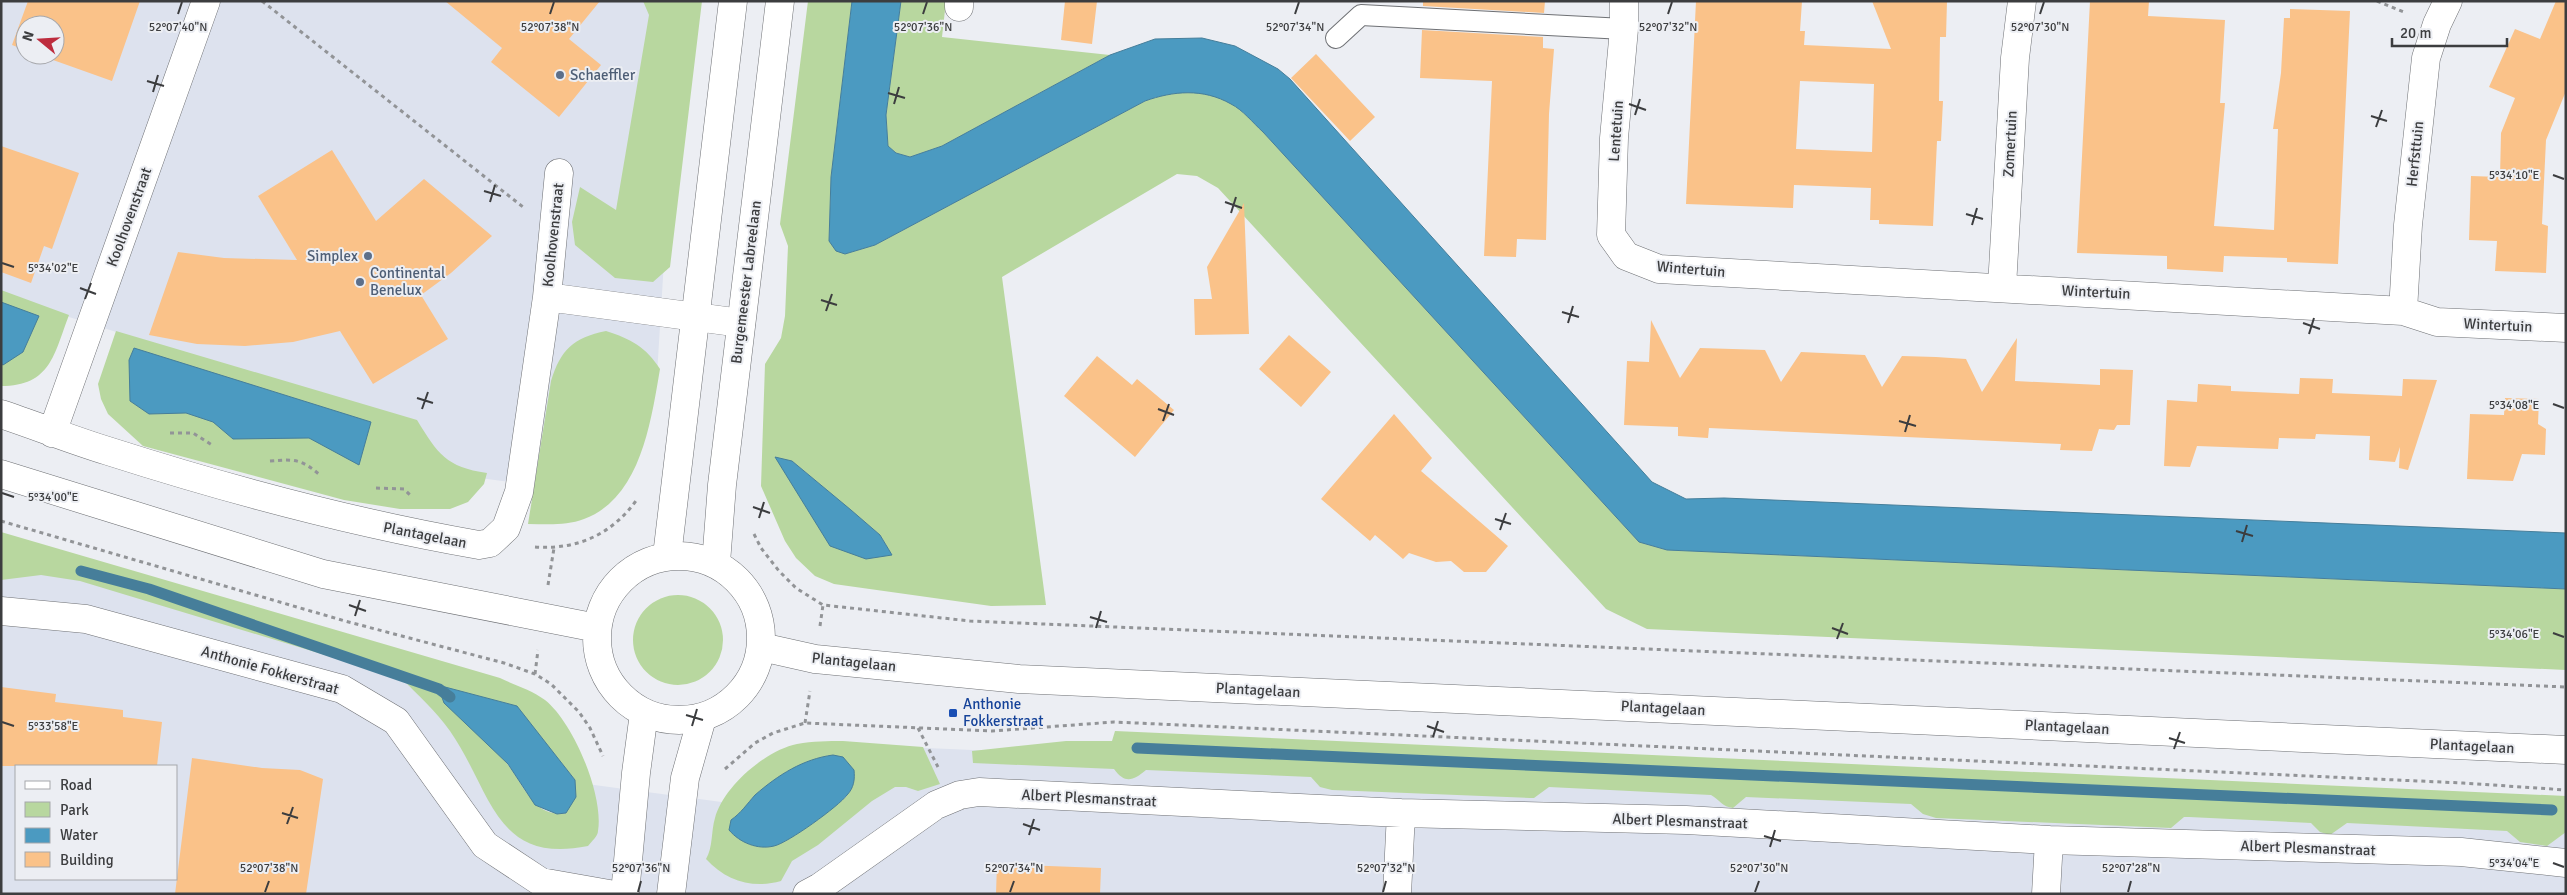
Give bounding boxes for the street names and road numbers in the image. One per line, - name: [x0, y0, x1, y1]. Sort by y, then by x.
- street label: Lentetuin: [1605, 100, 1627, 162]
- street label: Zomertuin: [1999, 110, 2021, 178]
- street label: Herfsttuin: [2403, 120, 2427, 188]
- street label: Koolhovenstraat: [103, 165, 155, 269]
- street label: Koolhovenstraat: [539, 182, 567, 288]
- street label: Burgemeester Labreelaan: [727, 199, 765, 365]
- street label: Wintertuin: [1656, 257, 1726, 281]
- street label: Wintertuin: [2061, 281, 2131, 303]
- street label: Wintertuin: [2463, 314, 2533, 336]
- street label: Plantagelaan: [382, 518, 468, 552]
- street label: Anthonie Fokkerstraat: [199, 642, 341, 698]
- street label: Plantagelaan: [811, 649, 897, 675]
- street label: Plantagelaan: [1215, 679, 1301, 701]
- street label: Plantagelaan: [1620, 697, 1706, 719]
- street label: Plantagelaan: [2024, 716, 2110, 738]
- street label: Plantagelaan: [2429, 735, 2515, 757]
- street label: Albert Plesmanstraat: [1021, 785, 1157, 811]
- street label: Albert Plesmanstraat: [1612, 810, 1748, 832]
- street label: Albert Plesmanstraat: [2240, 837, 2376, 859]

